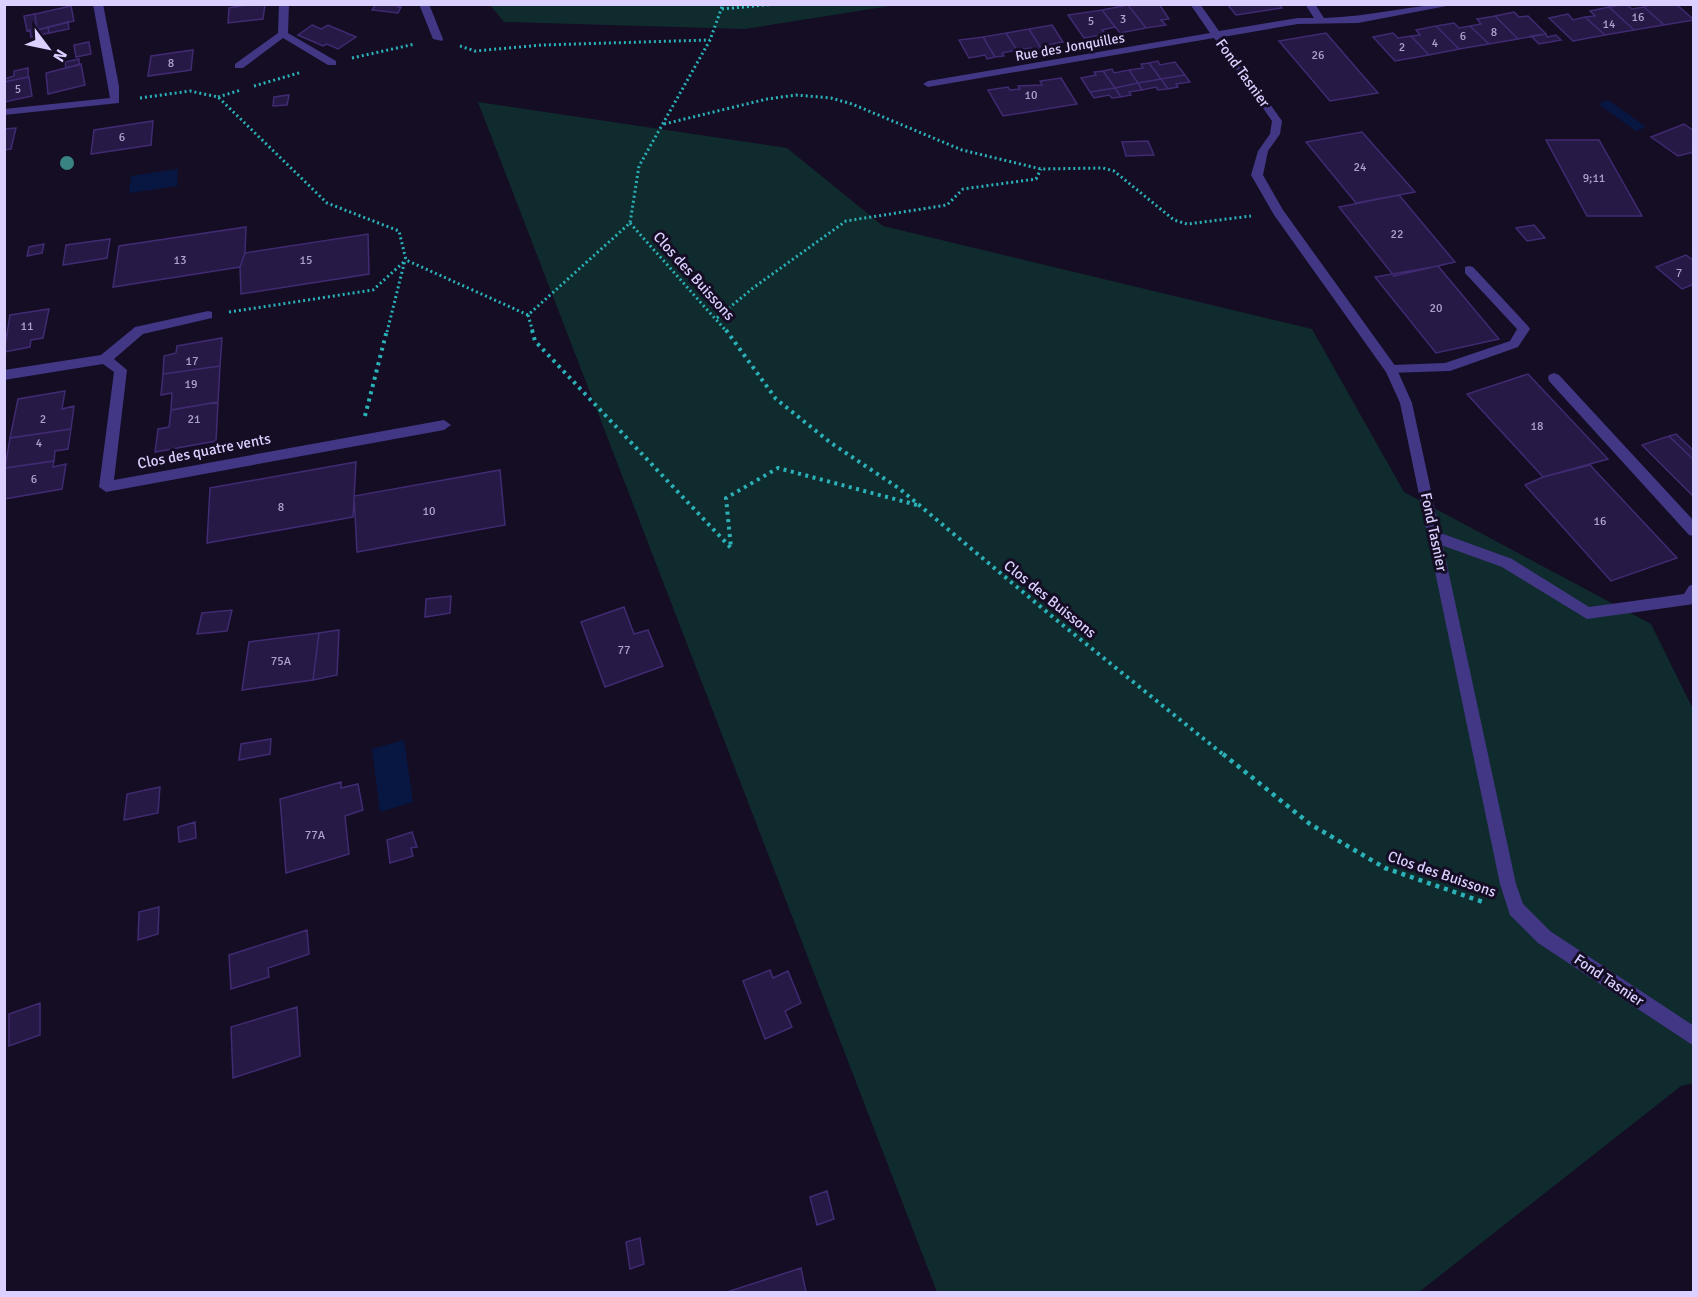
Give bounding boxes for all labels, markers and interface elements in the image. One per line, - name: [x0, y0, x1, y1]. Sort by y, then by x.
- house number: 16: [1632, 10, 1644, 25]
- house number: 3: [1120, 12, 1126, 27]
- house number: 5: [1088, 14, 1094, 29]
- house number: 14: [1603, 17, 1616, 32]
- north arrow: [18, 18, 78, 78]
- house number: 8: [1491, 25, 1497, 40]
- street label: Rue des Jonquilles: [1014, 29, 1126, 65]
- house number: 6: [1460, 29, 1466, 44]
- street label: Fond Tasnier: [1212, 35, 1274, 111]
- house number: 4: [1432, 36, 1439, 51]
- house number: 2: [1399, 40, 1405, 55]
- text: N: [48, 45, 71, 65]
- house number: 26: [1312, 48, 1324, 63]
- house number: 8: [168, 56, 174, 71]
- house number: 5: [15, 82, 21, 97]
- house number: 10: [1025, 88, 1037, 103]
- house number: 6: [119, 130, 125, 145]
- house number: 24: [1354, 160, 1367, 175]
- house number: 9;11: [1583, 171, 1605, 186]
- house number: 22: [1391, 227, 1403, 242]
- street label: Clos des Buissons: [649, 228, 739, 324]
- house number: 13: [174, 253, 186, 268]
- house number: 15: [300, 253, 312, 268]
- house number: 7: [1676, 266, 1682, 281]
- house number: 20: [1430, 301, 1442, 316]
- house number: 11: [21, 319, 33, 334]
- house number: 17: [186, 354, 198, 369]
- house number: 19: [185, 377, 197, 392]
- house number: 2: [40, 412, 46, 427]
- house number: 21: [188, 412, 200, 427]
- house number: 18: [1531, 419, 1543, 434]
- street label: Clos des quatre vents: [136, 429, 273, 473]
- house number: 4: [36, 436, 43, 451]
- house number: 6: [31, 472, 37, 487]
- street label: Fond Tasnier: [1417, 491, 1451, 574]
- house number: 8: [278, 500, 284, 515]
- house number: 10: [423, 504, 435, 519]
- house number: 16: [1594, 514, 1606, 529]
- street label: Clos des Buissons: [1000, 556, 1100, 642]
- house number: 77: [618, 643, 630, 658]
- house number: 75A: [271, 654, 292, 669]
- house number: 77A: [305, 828, 326, 843]
- street label: Clos des Buissons: [1386, 847, 1499, 901]
- street label: Fond Tasnier: [1571, 950, 1648, 1010]

